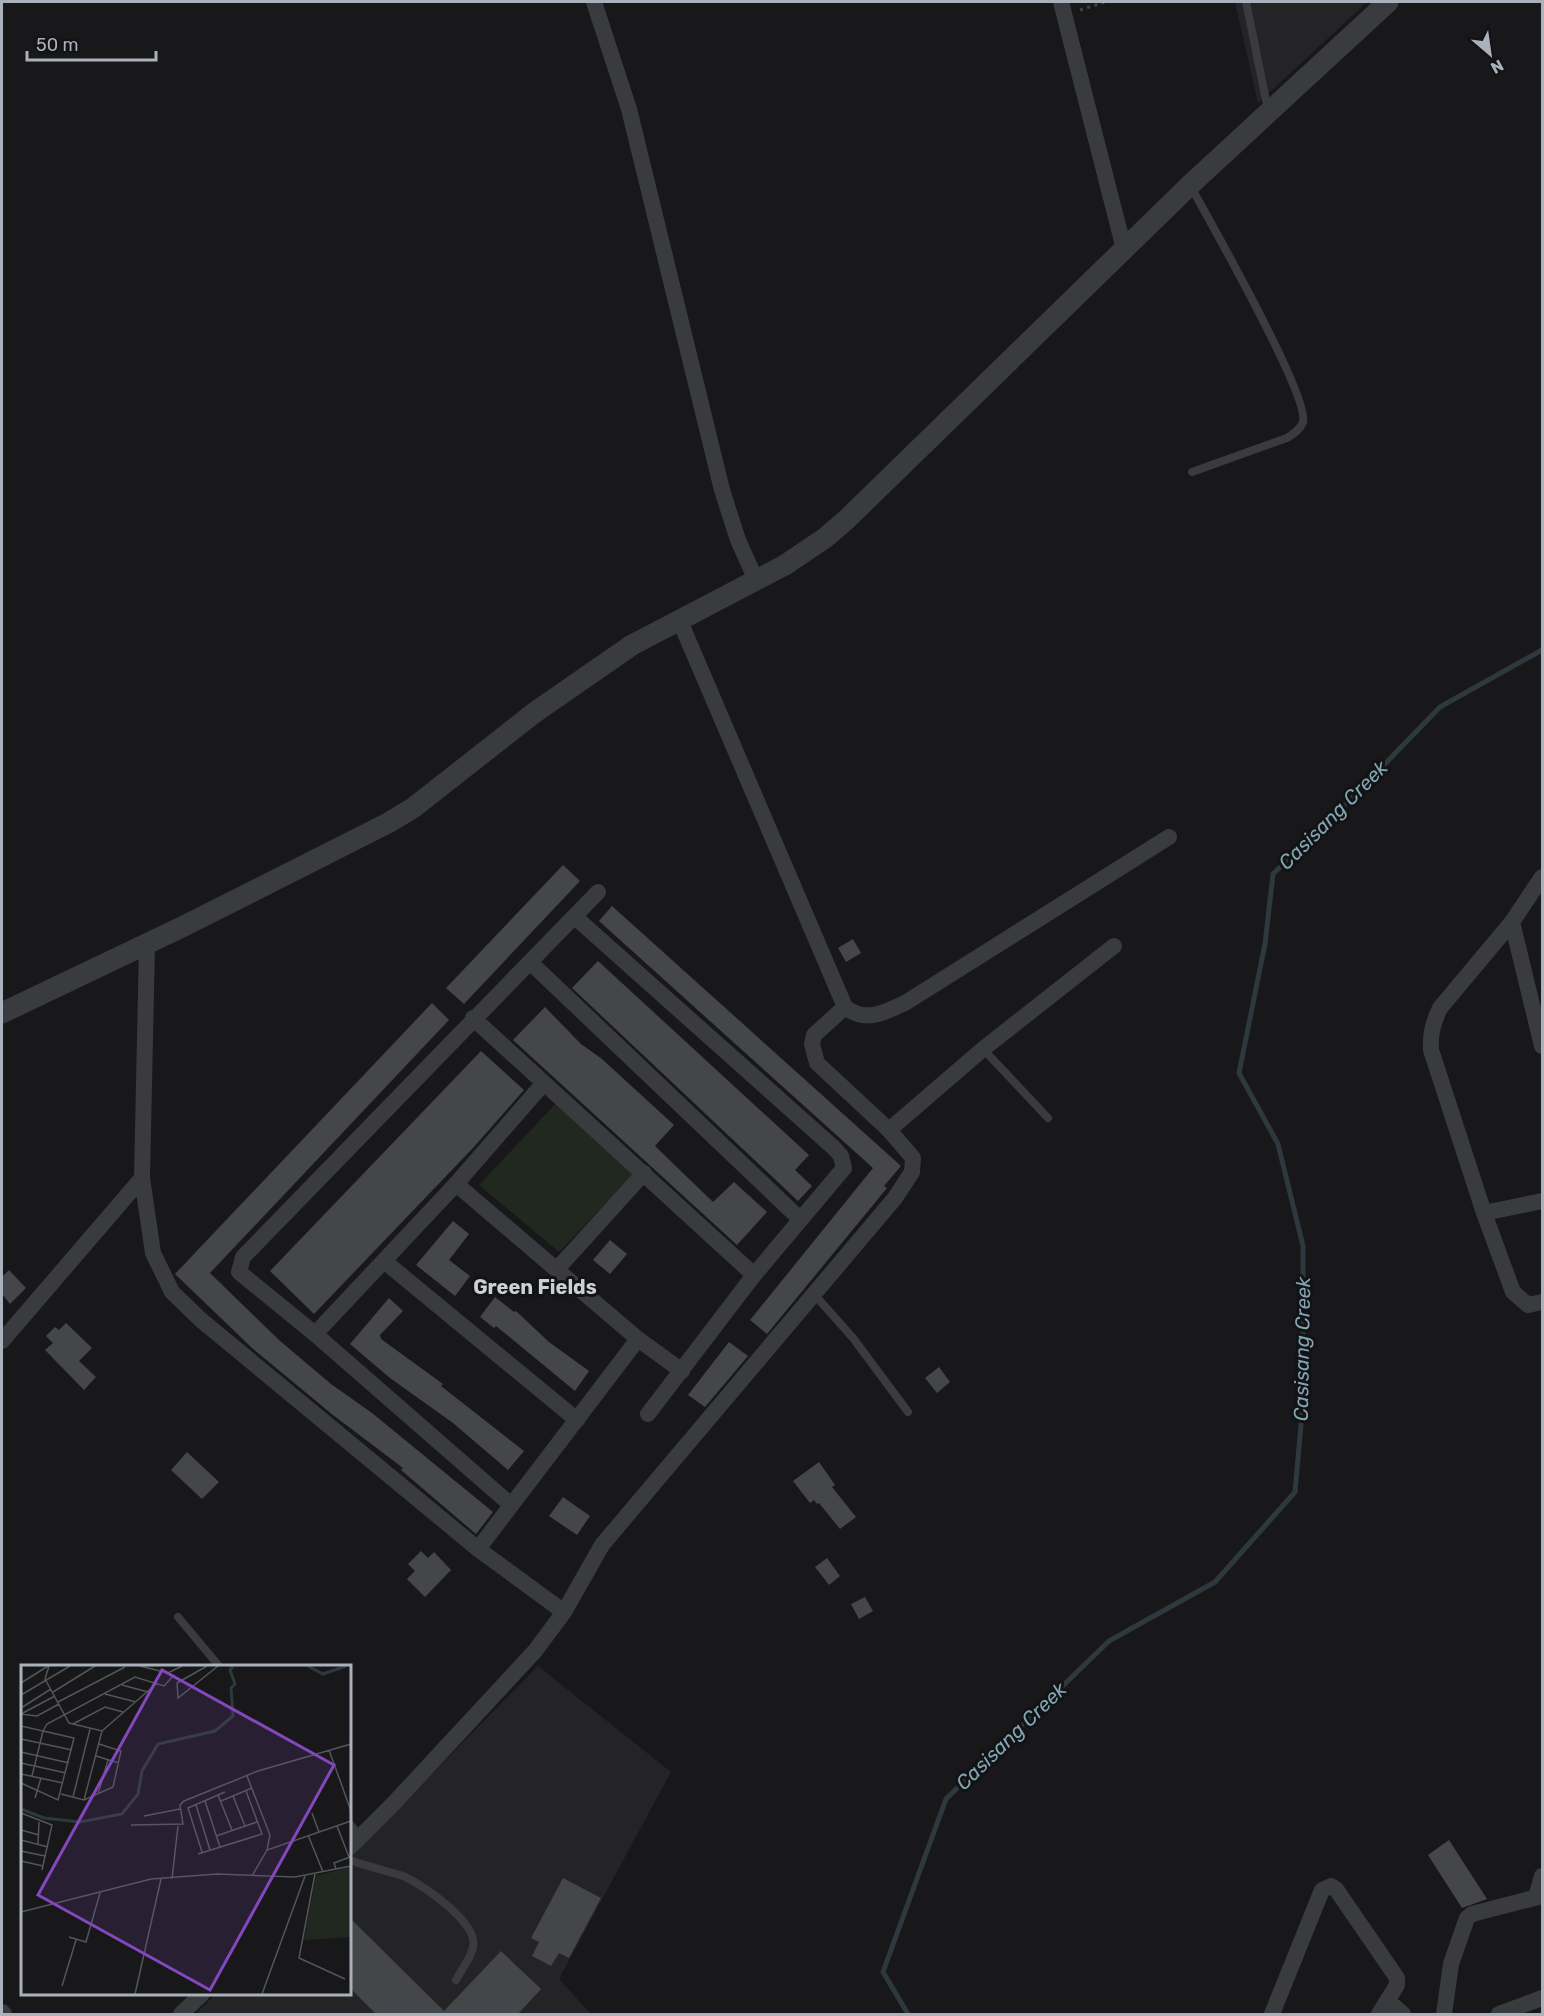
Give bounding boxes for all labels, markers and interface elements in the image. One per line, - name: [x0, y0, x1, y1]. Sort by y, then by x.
- scale bar: [27, 24, 156, 62]
- north arrow: [1460, 24, 1520, 84]
- text: 50 m: [36, 34, 79, 56]
- text: N: [1487, 56, 1507, 78]
- water label: Casisang Creek: [1273, 755, 1393, 875]
- district label: Green Fields: [473, 1275, 597, 1299]
- water label: Casisang Creek: [1289, 1276, 1315, 1421]
- inset map: [21, 1665, 351, 1995]
- water label: Casisang Creek: [951, 1677, 1072, 1795]

